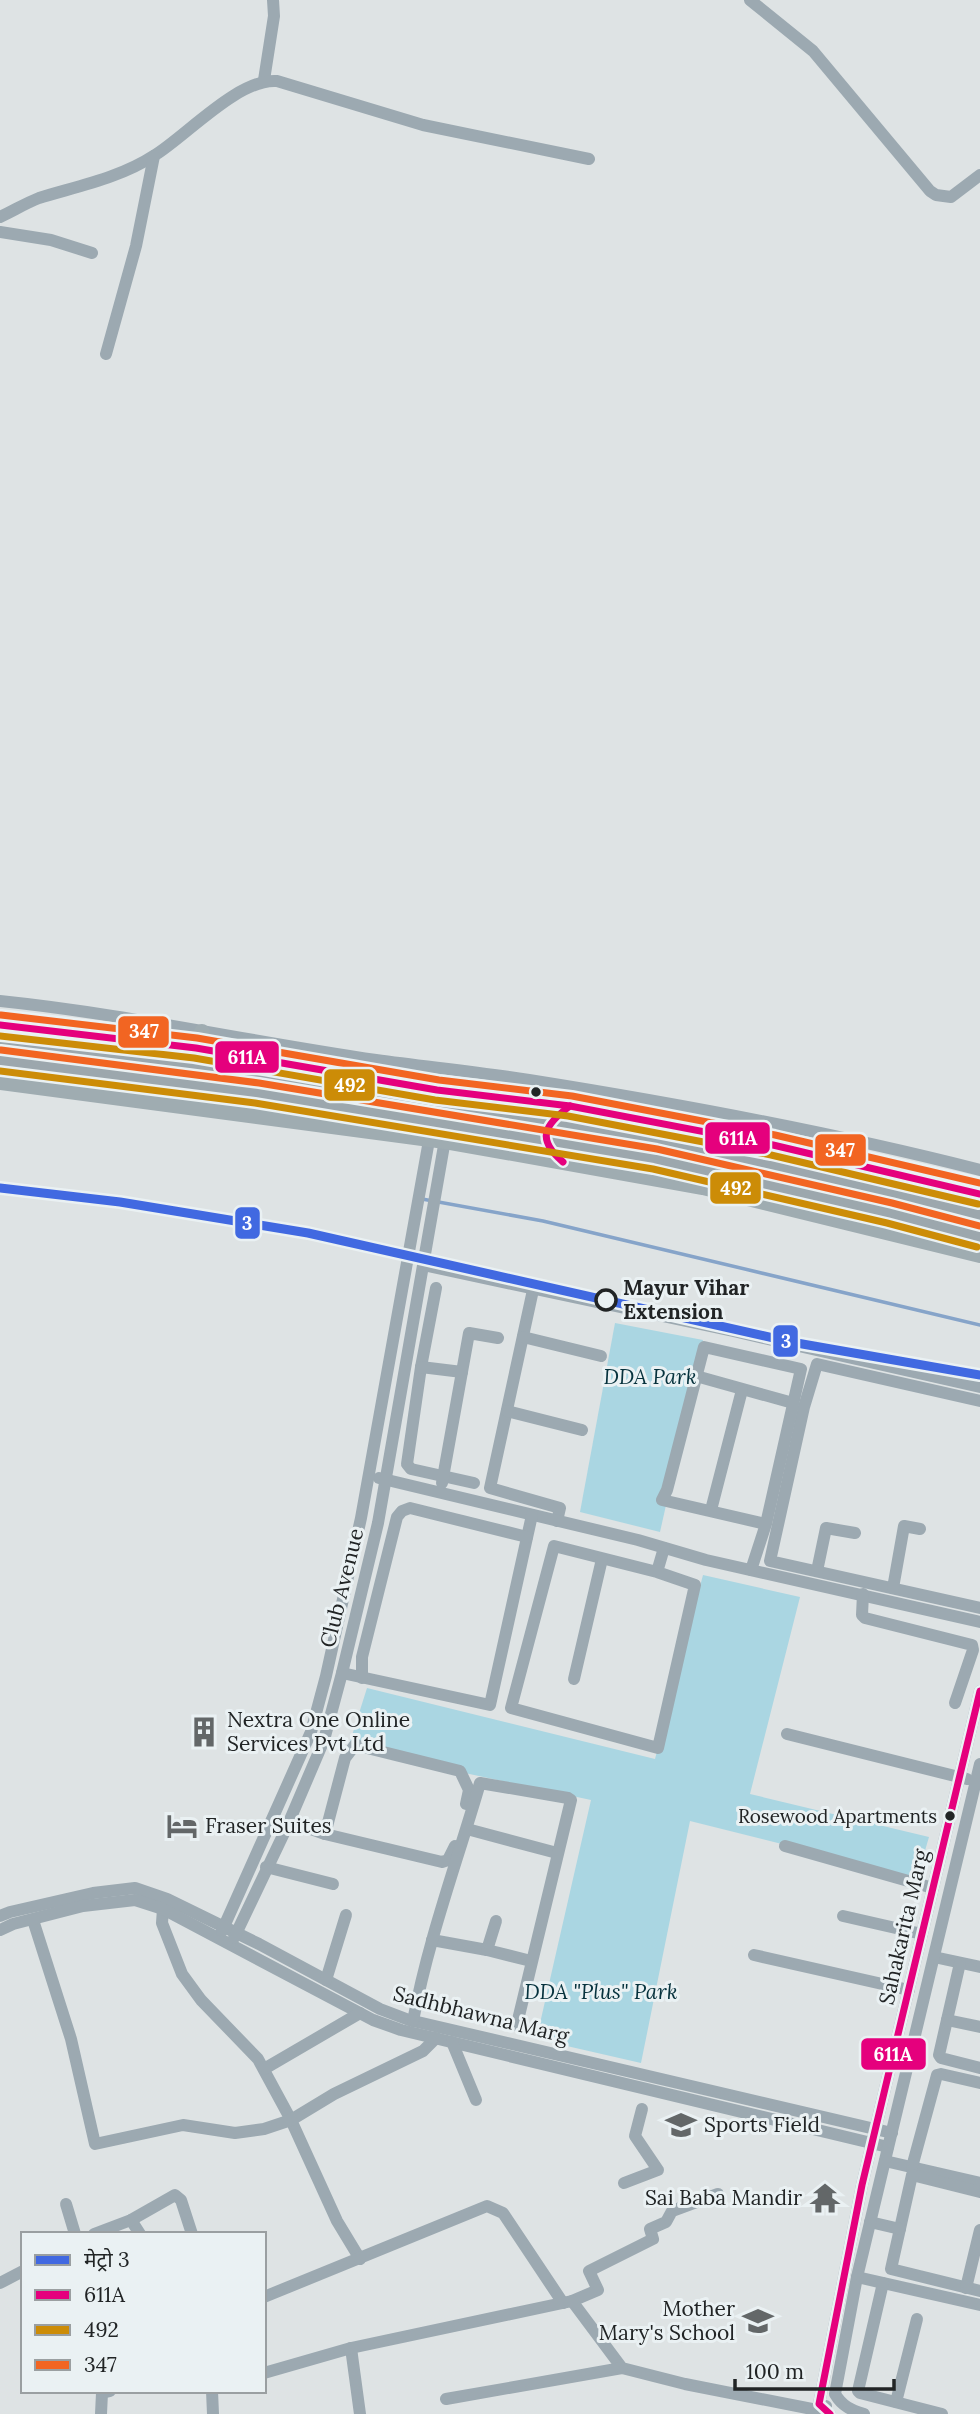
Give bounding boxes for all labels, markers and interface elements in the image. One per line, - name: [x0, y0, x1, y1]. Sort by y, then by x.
- line badge: 347: [117, 1015, 170, 1049]
- text: 347: [129, 1019, 159, 1043]
- line badge: 611A: [214, 1040, 280, 1074]
- text: 611A: [227, 1045, 267, 1069]
- line badge: 492: [323, 1068, 376, 1102]
- text: 492: [334, 1073, 366, 1097]
- unlabelled marker: [529, 1085, 543, 1099]
- line badge: 611A: [704, 1121, 771, 1155]
- text: 611A: [718, 1126, 758, 1150]
- line badge: 347: [814, 1133, 867, 1167]
- text: 347: [825, 1138, 855, 1162]
- line badge: 492: [709, 1171, 762, 1205]
- text: 492: [720, 1176, 752, 1200]
- line badge: 3: [234, 1206, 261, 1240]
- text: 3: [242, 1211, 252, 1235]
- place label: Mayur Vihar Extension: [623, 1274, 749, 1325]
- marker: Mayur Vihar Extension: [595, 1289, 617, 1311]
- line badge: 3: [772, 1324, 799, 1358]
- text: 3: [781, 1329, 791, 1353]
- park label: DDA Park: [603, 1363, 697, 1390]
- street label: Club Avenue: [314, 1525, 369, 1650]
- place label: Nextra One Online Services Pvt Ltd: [227, 1706, 410, 1757]
- building icon: Nextra One Online Services Pvt Ltd: [187, 1715, 221, 1749]
- place label: Rosewood Apartments: [738, 1804, 937, 1828]
- hotel icon: Fraser Suites: [165, 1809, 199, 1843]
- marker: Rosewood Apartments: [943, 1809, 957, 1823]
- place label: Fraser Suites: [205, 1812, 332, 1839]
- street label: Sahakarita Marg: [872, 1846, 935, 2007]
- park label: DDA "Plus" Park: [524, 1978, 678, 2005]
- street label: Sadhbhawna Marg: [391, 1980, 572, 2049]
- line badge: 611A: [860, 2037, 927, 2071]
- text: 611A: [873, 2042, 913, 2066]
- school or university icon: Sports Field: [664, 2108, 698, 2142]
- place label: Sports Field: [704, 2111, 820, 2138]
- temple icon: Sai Baba Mandir: [808, 2181, 842, 2215]
- place label: Sai Baba Mandir: [645, 2184, 802, 2211]
- legend: [21, 2232, 266, 2393]
- text: मेट्रो 3: [84, 2246, 130, 2273]
- text: 611A: [84, 2281, 126, 2308]
- place label: Mother Mary's School: [599, 2295, 735, 2346]
- school or university icon: Mother Mary's School: [741, 2304, 775, 2338]
- text: 492: [84, 2316, 119, 2343]
- scale bar: [735, 2348, 894, 2392]
- text: 347: [84, 2351, 117, 2378]
- text: 100 m: [746, 2358, 804, 2385]

